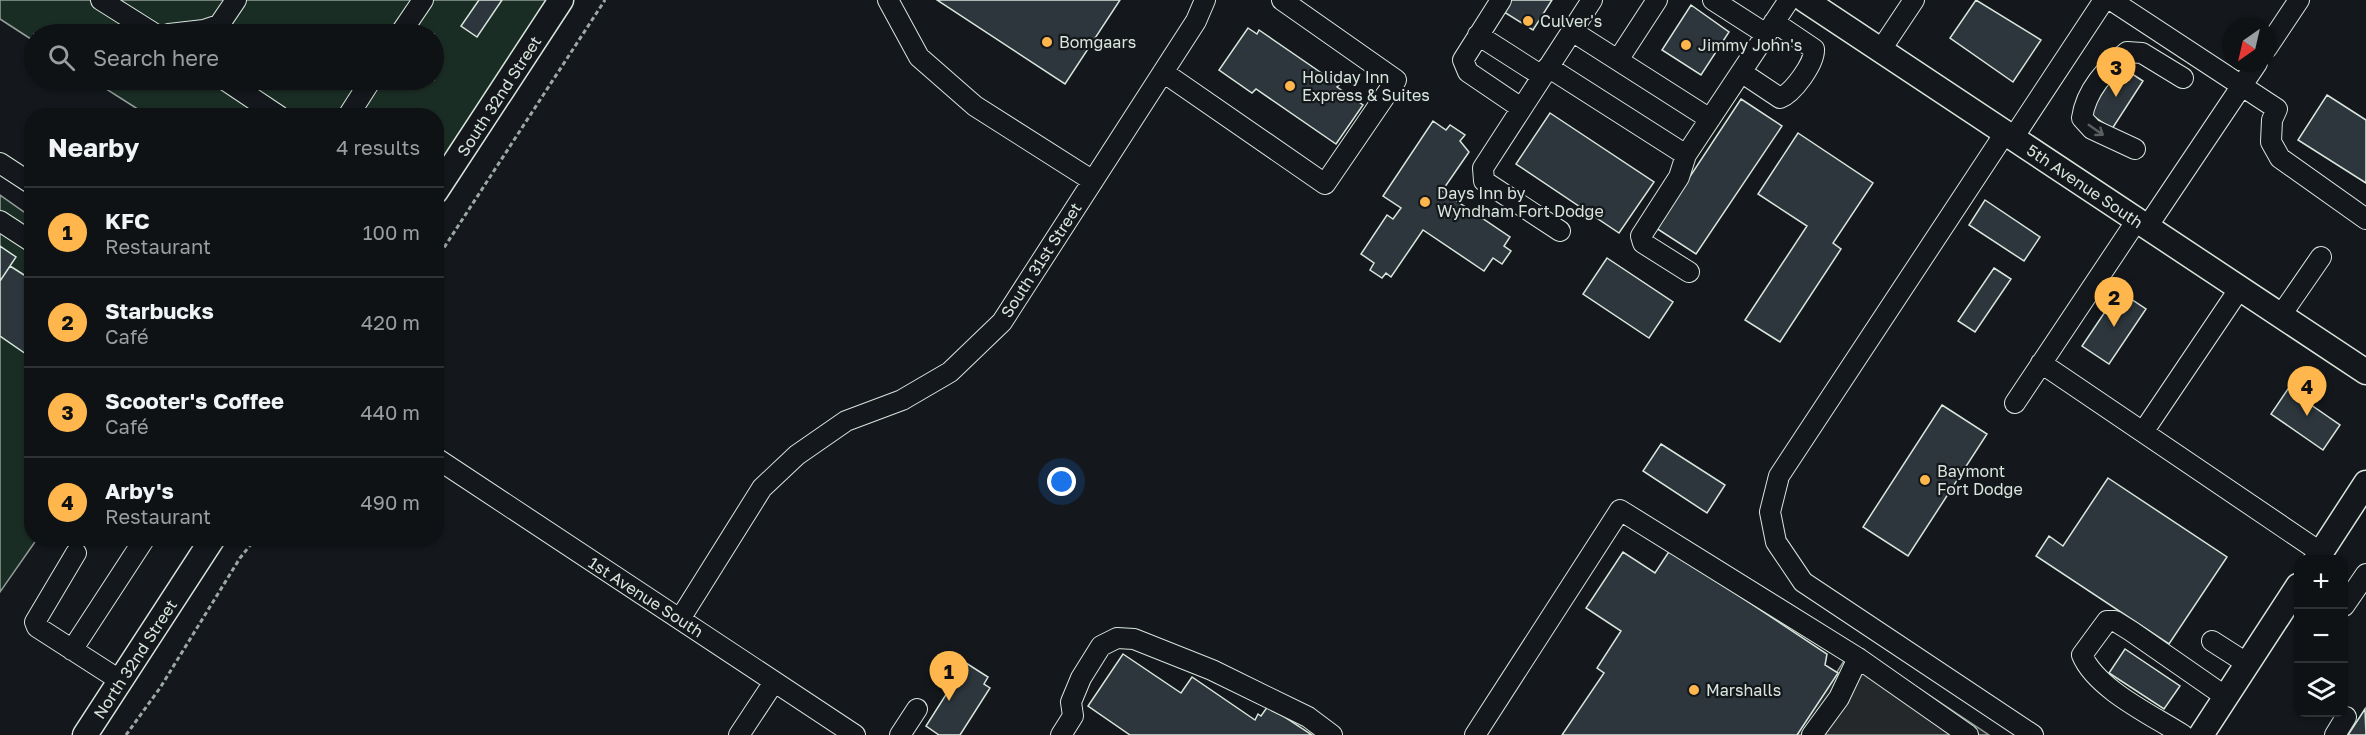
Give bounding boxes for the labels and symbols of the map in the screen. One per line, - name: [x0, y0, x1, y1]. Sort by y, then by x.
- place label: Culver's: [1540, 11, 1602, 31]
- marker: Culver's: [1521, 14, 1535, 28]
- north arrow: [2222, 18, 2276, 72]
- street label: South 32nd Street: [453, 32, 545, 160]
- place label: Bomgaars: [1059, 32, 1136, 52]
- marker: Bomgaars: [1040, 35, 1054, 49]
- place label: Jimmy John's: [1698, 35, 1802, 55]
- marker: Jimmy John's: [1679, 38, 1693, 52]
- pin: 3: [2096, 48, 2136, 97]
- place label: Holiday Inn Express & Suites: [1302, 67, 1430, 105]
- marker: Holiday Inn Express & Suites: [1283, 79, 1297, 93]
- one-way arrow: [2088, 124, 2104, 136]
- street label: 5th Avenue South: [2023, 140, 2147, 232]
- place label: Days Inn by Wyndham Fort Dodge: [1437, 183, 1604, 221]
- marker: Days Inn by Wyndham Fort Dodge: [1418, 195, 1432, 209]
- street label: South 31st Street: [996, 199, 1086, 321]
- pin: 2: [2094, 278, 2134, 327]
- pin: 4: [2288, 366, 2326, 416]
- place label: Baymont Fort Dodge: [1937, 461, 2023, 499]
- your location: [1047, 467, 1076, 496]
- marker: Baymont Fort Dodge: [1918, 473, 1932, 487]
- street label: 1st Avenue South: [585, 552, 707, 642]
- street label: North 32nd Street: [89, 596, 181, 722]
- pin: 1: [930, 652, 968, 701]
- place label: Marshalls: [1706, 680, 1781, 700]
- marker: Marshalls: [1687, 683, 1701, 697]

